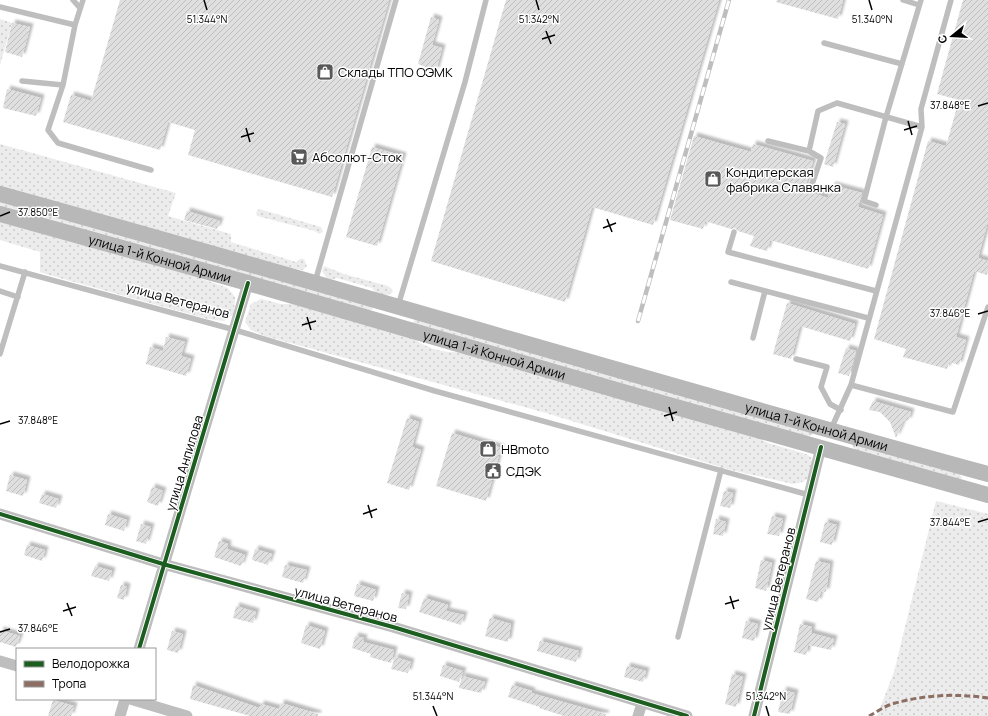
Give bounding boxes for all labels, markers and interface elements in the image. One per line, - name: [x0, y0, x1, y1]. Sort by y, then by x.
- text: 51.344°N: [187, 12, 227, 26]
- text: 51.342°N: [519, 12, 559, 26]
- text: 51.340°N: [852, 12, 892, 26]
- north arrow: [932, 16, 972, 56]
- text: С: [934, 33, 950, 45]
- shop icon: Склады ТПО ОЭМК: [315, 62, 335, 82]
- place label: Склады ТПО ОЭМК: [338, 63, 453, 81]
- text: 37.848°E: [930, 98, 970, 112]
- supermarket icon: Абсолют-Сток: [289, 147, 309, 167]
- place label: Абсолют-Сток: [312, 148, 403, 166]
- place label: Кондитерская фабрика Славянка: [726, 163, 841, 196]
- shop icon: Кондитерская фабрика Славянка: [703, 169, 723, 189]
- text: 37.850°E: [18, 205, 58, 219]
- street label: улица 1-й Конной Армии: [86, 230, 233, 287]
- street label: улица Ветеранов: [124, 278, 232, 322]
- text: 37.846°E: [930, 306, 971, 320]
- street label: улица 1-й Конной Армии: [421, 325, 568, 384]
- street label: улица 1-й Конной Армии: [743, 398, 890, 455]
- text: 37.848°E: [18, 413, 58, 427]
- street label: улица Анпилова: [161, 413, 207, 513]
- shop icon: HBmoto: [478, 439, 498, 459]
- place label: HBmoto: [501, 440, 549, 458]
- public building icon: СДЭК: [483, 461, 503, 481]
- place label: СДЭК: [506, 462, 542, 480]
- text: 37.844°E: [930, 515, 970, 529]
- street label: улица Ветеранов: [756, 525, 800, 633]
- street label: улица Ветеранов: [292, 582, 400, 626]
- text: 37.846°E: [18, 621, 59, 635]
- legend: [16, 648, 156, 700]
- text: Велодорожка: [52, 655, 130, 672]
- text: Тропа: [52, 675, 86, 692]
- text: 51.344°N: [413, 689, 453, 703]
- text: 51.342°N: [746, 689, 786, 703]

